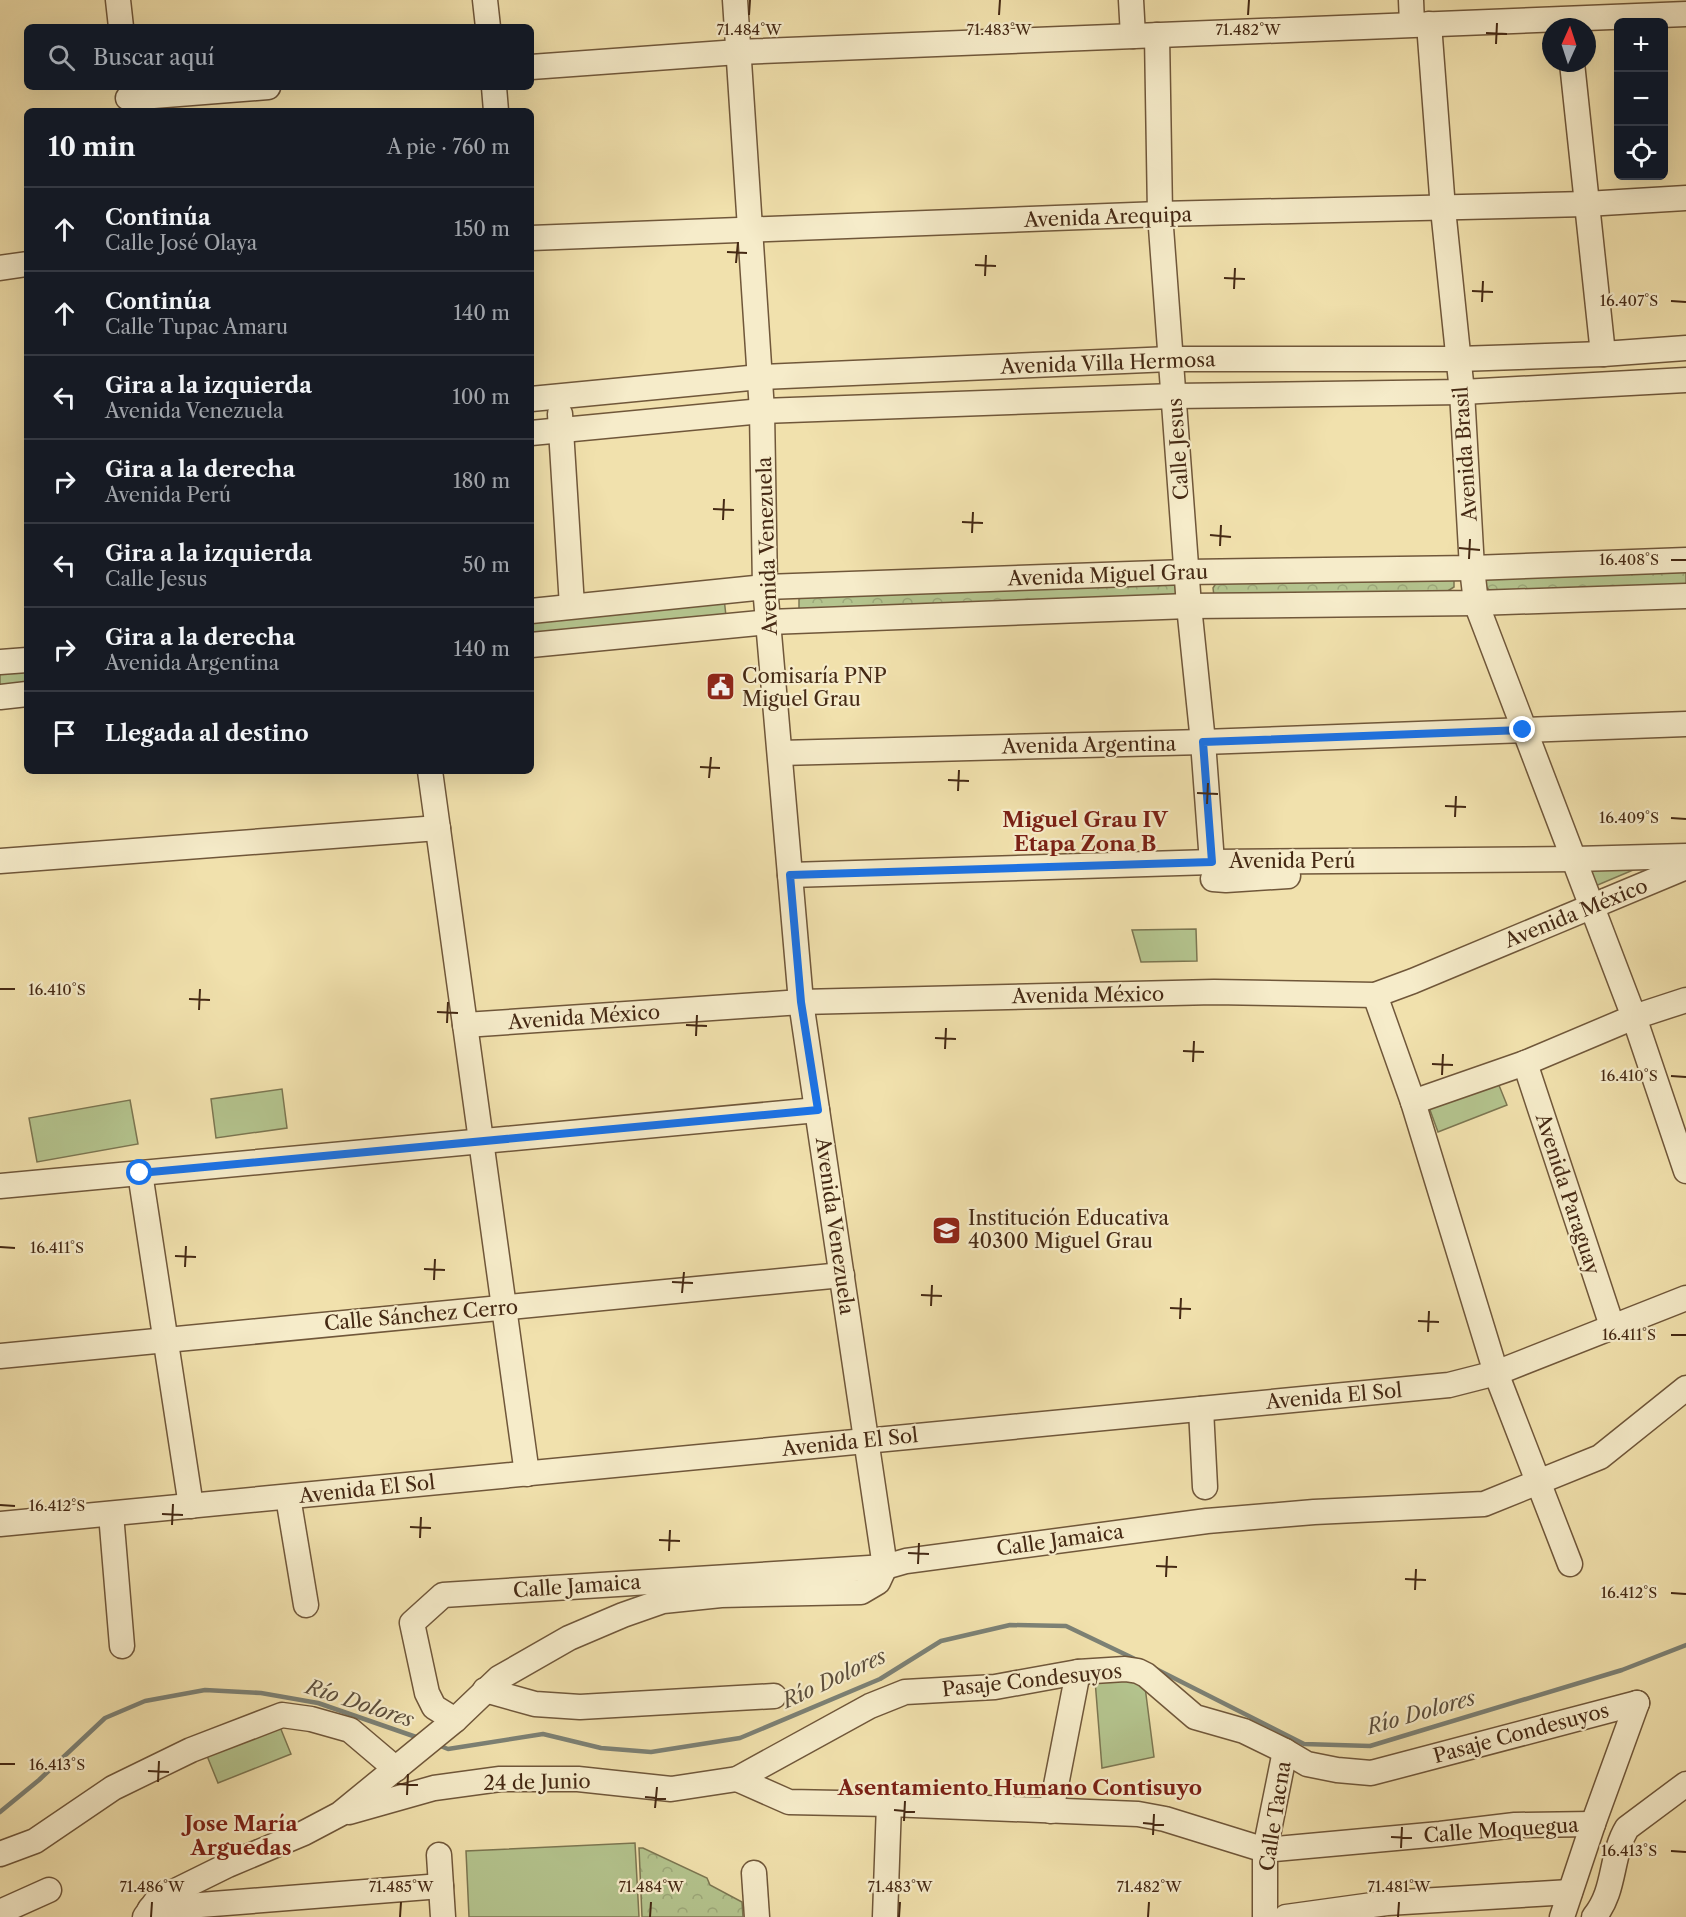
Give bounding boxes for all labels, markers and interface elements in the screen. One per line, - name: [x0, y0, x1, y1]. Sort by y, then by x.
- north arrow: [1542, 18, 1596, 72]
- map controls: [1614, 18, 1668, 180]
- button: +: [1614, 18, 1668, 72]
- text: 71.484°W: [716, 20, 782, 39]
- text: 71.483°W: [967, 20, 1032, 39]
- text: 71.482°W: [1215, 20, 1281, 39]
- search box: [24, 24, 534, 90]
- icon: search: [45, 41, 78, 74]
- text: Buscar aquí: [93, 44, 215, 71]
- button: −: [1614, 72, 1668, 126]
- button: locate: [1614, 126, 1668, 180]
- text: 10 min: [48, 131, 136, 163]
- text: A pie · 760 m: [387, 135, 510, 159]
- street label: Avenida Arequipa: [1023, 202, 1193, 232]
- text: Continúa: [105, 204, 211, 231]
- icon: ahead: [48, 213, 81, 246]
- text: 150 m: [454, 217, 510, 241]
- text: Calle José Olaya: [105, 231, 257, 255]
- text: Continúa: [105, 288, 211, 315]
- text: 16.407°S: [1600, 291, 1658, 310]
- icon: ahead: [48, 297, 81, 330]
- text: 140 m: [453, 301, 510, 325]
- text: Calle Tupac Amaru: [105, 315, 288, 339]
- street label: Avenida Villa Hermosa: [999, 347, 1216, 379]
- text: Gira a la izquierda: [105, 372, 312, 399]
- icon: left: [48, 381, 81, 414]
- text: 100 m: [452, 385, 510, 409]
- street label: Avenida Brasil: [1448, 386, 1482, 523]
- street label: Calle Jesus: [1162, 397, 1194, 501]
- text: Avenida Venezuela: [105, 399, 284, 423]
- text: Gira a la derecha: [105, 456, 295, 483]
- street label: Avenida Venezuela: [752, 456, 782, 637]
- icon: right: [48, 465, 81, 498]
- text: 180 m: [453, 469, 510, 493]
- text: Avenida Perú: [105, 483, 231, 507]
- text: Gira a la izquierda: [105, 540, 312, 567]
- icon: left: [48, 549, 81, 582]
- text: 16.408°S: [1599, 550, 1659, 569]
- text: 50 m: [463, 553, 510, 577]
- street label: Avenida Miguel Grau: [1006, 560, 1209, 591]
- text: Calle Jesus: [105, 567, 207, 591]
- text: Gira a la derecha: [105, 624, 295, 651]
- icon: right: [48, 633, 81, 666]
- text: 140 m: [453, 637, 510, 661]
- text: Avenida Argentina: [105, 651, 279, 675]
- place label: Comisaría PNP Miguel Grau: [742, 664, 887, 711]
- public building icon: Comisaría PNP Miguel Grau: [705, 671, 737, 703]
- route end: [1509, 716, 1535, 742]
- icon: arrive: [48, 717, 81, 750]
- text: Llegada al destino: [105, 720, 309, 747]
- street label: Avenida Argentina: [1001, 731, 1177, 759]
- district label: Miguel Grau IV Etapa Zona B: [1002, 807, 1168, 856]
- text: 16.409°S: [1599, 808, 1659, 827]
- street label: Avenida Perú: [1228, 849, 1355, 873]
- street label: Avenida México: [1500, 873, 1651, 953]
- text: 16.410°S: [28, 980, 86, 999]
- street label: Avenida México: [1011, 982, 1164, 1008]
- street label: Avenida México: [506, 1000, 661, 1034]
- text: 16.410°S: [1600, 1066, 1658, 1085]
- street label: Avenida Paraguay: [1530, 1110, 1606, 1278]
- street label: Avenida Venezuela: [811, 1135, 859, 1317]
- route start: [126, 1159, 152, 1185]
- place label: Institución Educativa 40300 Miguel Grau: [968, 1206, 1169, 1253]
- school or university icon: Institución Educativa 40300 Miguel Grau: [931, 1214, 963, 1246]
- text: 16.411°S: [30, 1238, 84, 1257]
- street label: Calle Sánchez Cerro: [323, 1295, 519, 1335]
- text: 16.411°S: [1602, 1325, 1656, 1344]
- street label: Avenida El Sol: [1264, 1378, 1403, 1414]
- street label: Avenida El Sol: [780, 1423, 919, 1461]
- street label: Avenida El Sol: [297, 1470, 436, 1508]
- text: 16.412°S: [29, 1496, 85, 1515]
- street label: Calle Jamaica: [995, 1519, 1126, 1561]
- street label: Calle Jamaica: [512, 1570, 642, 1602]
- text: 16.412°S: [1601, 1583, 1657, 1602]
- water label: Río Dolores: [776, 1643, 891, 1714]
- street label: Pasaje Condesuyos: [941, 1659, 1123, 1701]
- water label: Río Dolores: [301, 1673, 418, 1732]
- water label: Río Dolores: [1362, 1684, 1479, 1740]
- street label: Pasaje Condesuyos: [1431, 1698, 1611, 1768]
- text: 16.413°S: [29, 1755, 85, 1774]
- street label: Calle Tacna: [1254, 1759, 1296, 1873]
- street label: 24 de Junio: [483, 1769, 591, 1795]
- district label: Asentamiento Humano Contisuyo: [837, 1775, 1202, 1800]
- district label: Jose María Arguedas: [180, 1811, 298, 1860]
- street label: Calle Moquegua: [1423, 1813, 1580, 1847]
- text: 16.413°S: [1601, 1841, 1657, 1860]
- text: 71.486°W: [119, 1877, 185, 1896]
- text: 71.485°W: [369, 1877, 434, 1896]
- text: 71.484°W: [618, 1877, 684, 1896]
- text: 71.483°W: [868, 1877, 933, 1896]
- text: 71.482°W: [1116, 1877, 1182, 1896]
- text: 71.481°W: [1368, 1877, 1431, 1896]

